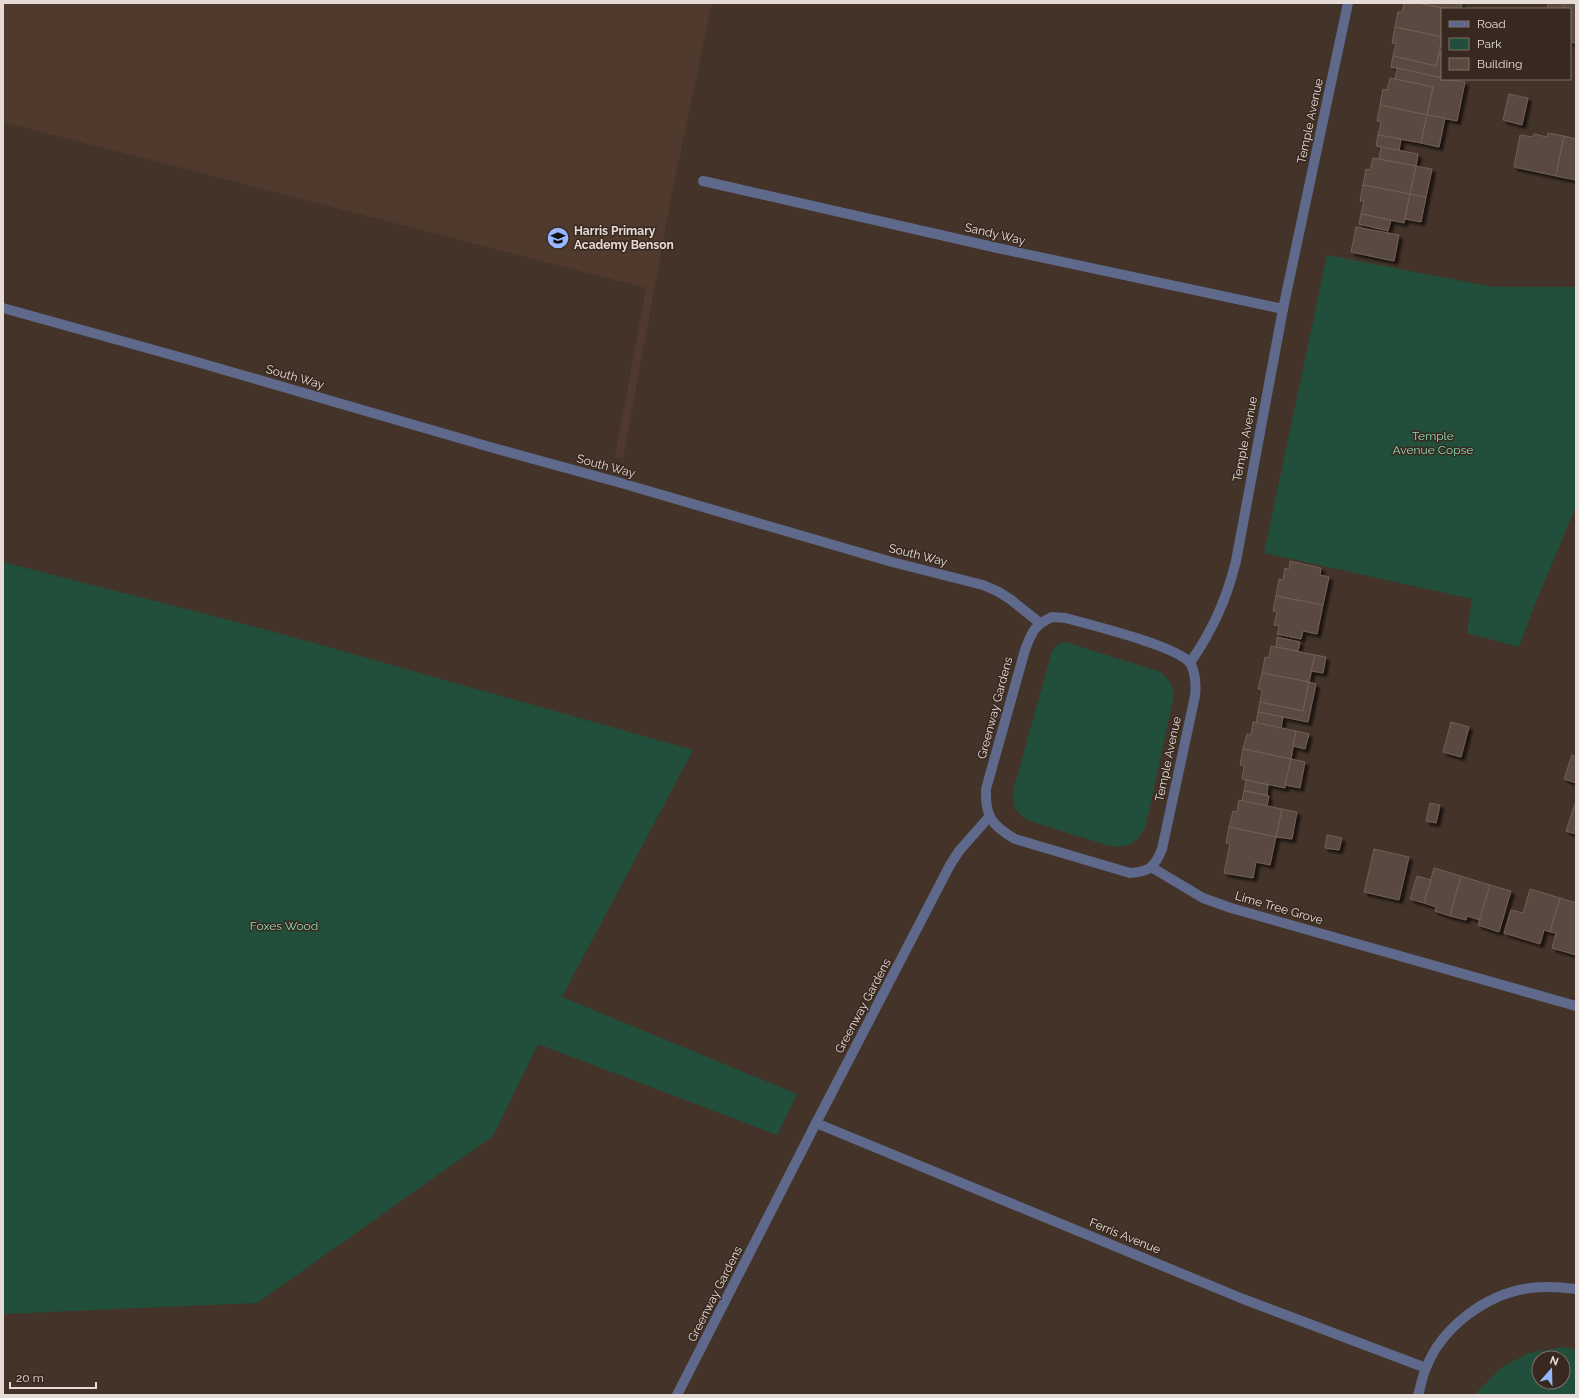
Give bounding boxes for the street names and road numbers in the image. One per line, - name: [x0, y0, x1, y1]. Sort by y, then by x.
- street label: Temple Avenue: [1294, 77, 1326, 165]
- street label: Sandy Way: [963, 220, 1027, 248]
- street label: South Way: [264, 362, 326, 392]
- street label: Temple Avenue: [1230, 395, 1260, 483]
- street label: South Way: [575, 451, 637, 481]
- street label: South Way: [887, 541, 949, 569]
- street label: Greenway Gardens: [975, 655, 1015, 761]
- street label: Temple Avenue: [1152, 715, 1184, 803]
- street label: Lime Tree Grove: [1234, 889, 1324, 927]
- street label: Greenway Gardens: [832, 956, 894, 1056]
- street label: Ferris Avenue: [1087, 1215, 1163, 1257]
- street label: Greenway Gardens: [685, 1244, 745, 1344]

